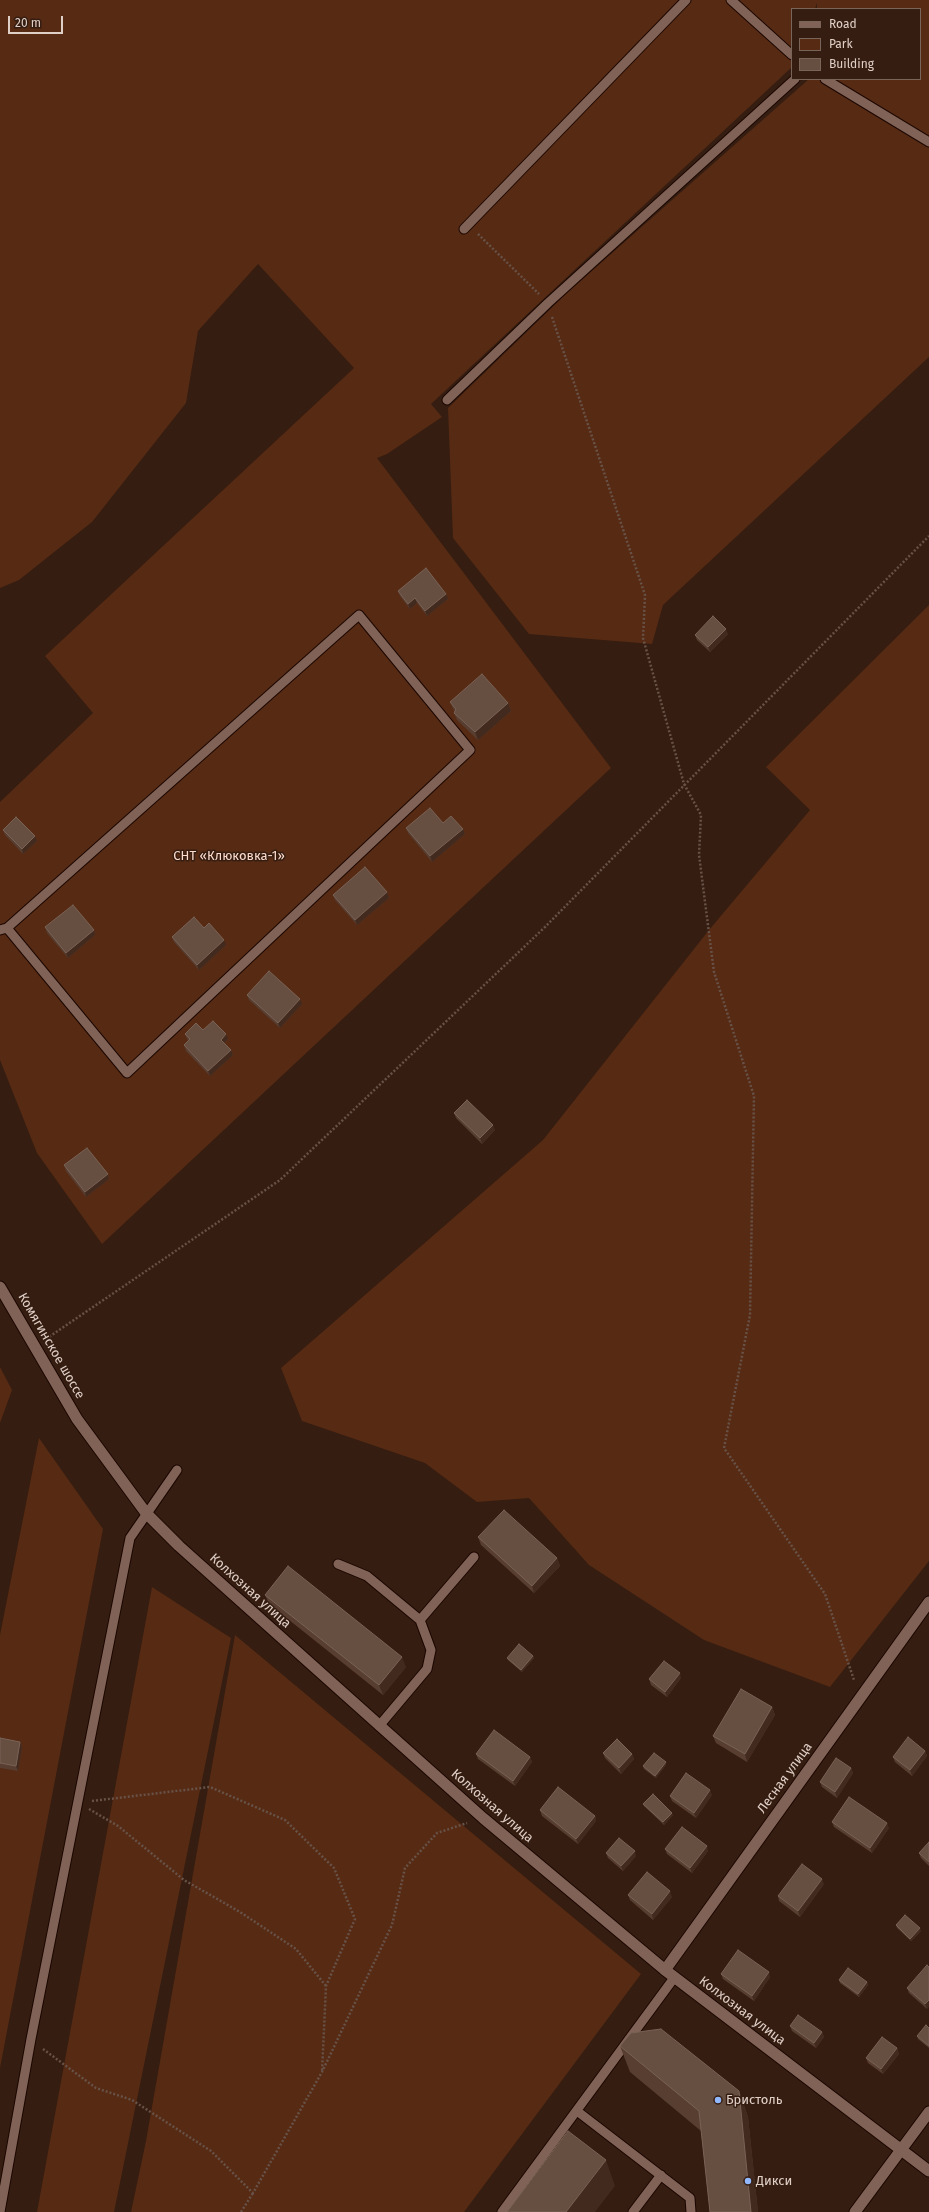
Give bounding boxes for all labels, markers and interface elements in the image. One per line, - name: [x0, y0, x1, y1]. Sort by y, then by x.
- scale bar: [10, 8, 65, 34]
- legend: [791, 8, 921, 80]
- text: 20 m: [15, 16, 41, 30]
- text: Road: [829, 17, 857, 31]
- text: Park: [829, 37, 853, 51]
- text: Building: [829, 57, 874, 71]
- park label: СНТ «Клюковка-1»: [173, 848, 285, 864]
- street label: Комягинское шоссе: [14, 1290, 88, 1402]
- street label: Колхозная улица: [206, 1550, 294, 1632]
- street label: Лесная улица: [754, 1740, 816, 1816]
- street label: Колхозная улица: [448, 1766, 536, 1846]
- street label: Колхозная улица: [696, 1973, 788, 2049]
- place label: Бристоль: [726, 2092, 782, 2108]
- marker: Бристоль: [713, 2095, 723, 2105]
- place label: Дикси: [756, 2173, 792, 2189]
- marker: Дикси: [743, 2176, 753, 2186]

